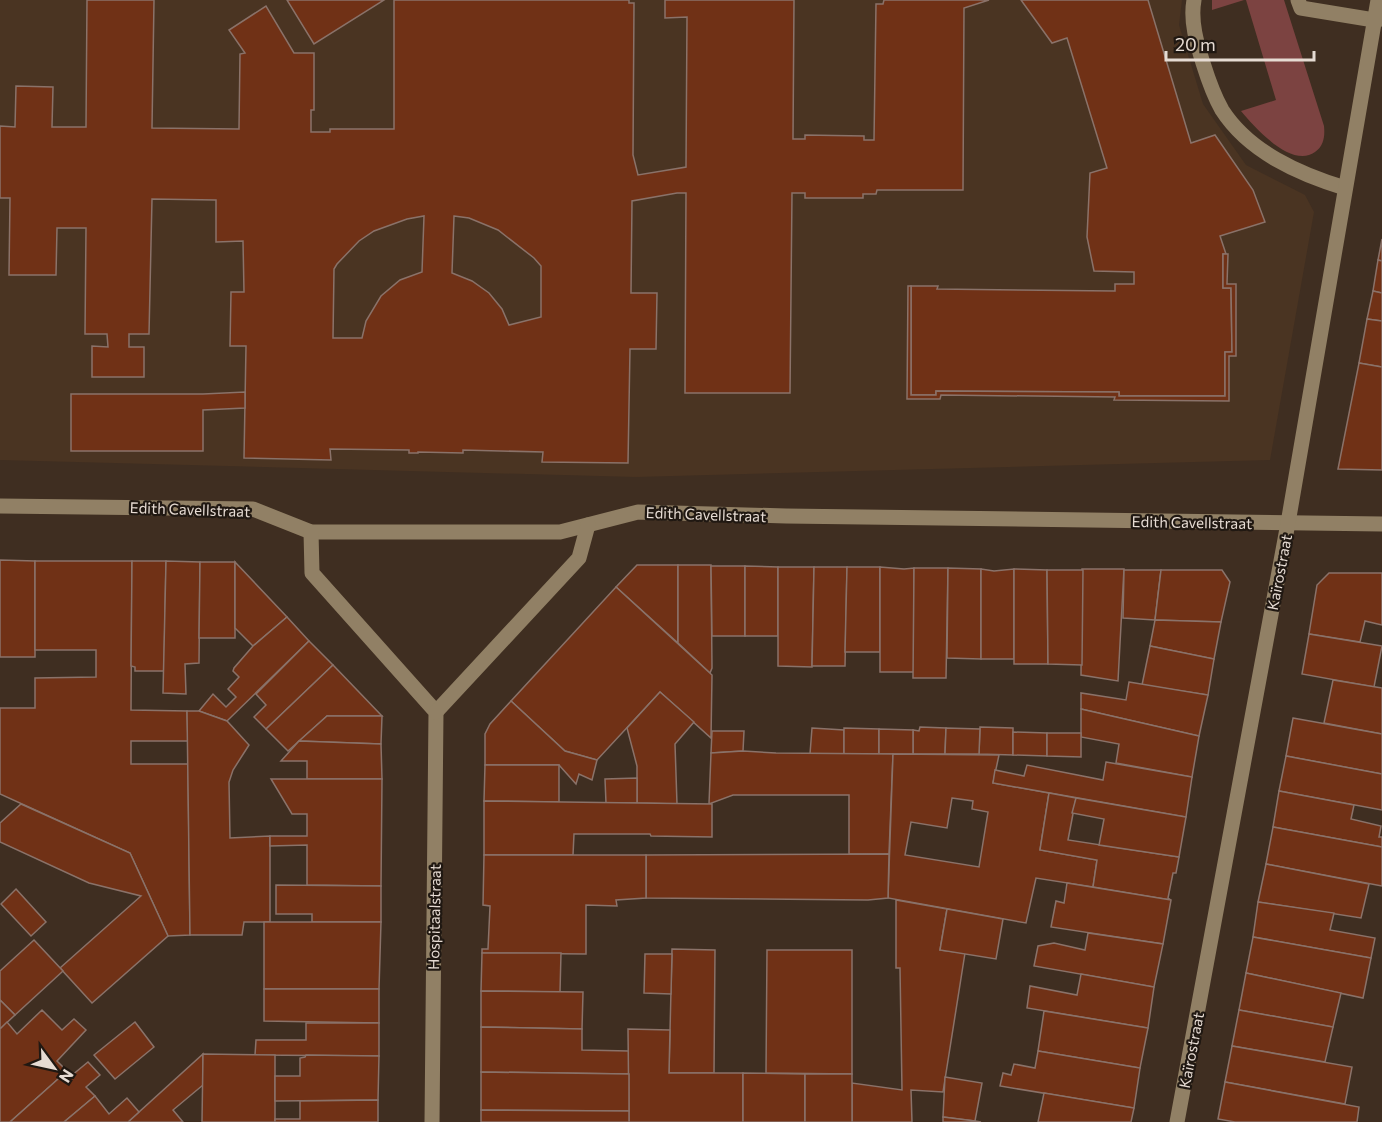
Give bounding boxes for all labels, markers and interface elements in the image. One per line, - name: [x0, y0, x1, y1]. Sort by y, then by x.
- scale bar: [1166, 24, 1314, 62]
- text: 20 m: [1175, 33, 1216, 55]
- street label: Edith Cavellstraat: [129, 498, 251, 520]
- street label: Edith Cavellstraat: [645, 503, 767, 525]
- street label: Edith Cavellstraat: [1132, 512, 1252, 532]
- street label: Kaïrostraat: [1263, 533, 1295, 611]
- street label: Hospitaalstraat: [424, 864, 444, 970]
- street label: Kaïrostraat: [1175, 1011, 1207, 1089]
- north arrow: [24, 1038, 84, 1098]
- text: N: [56, 1066, 78, 1087]

